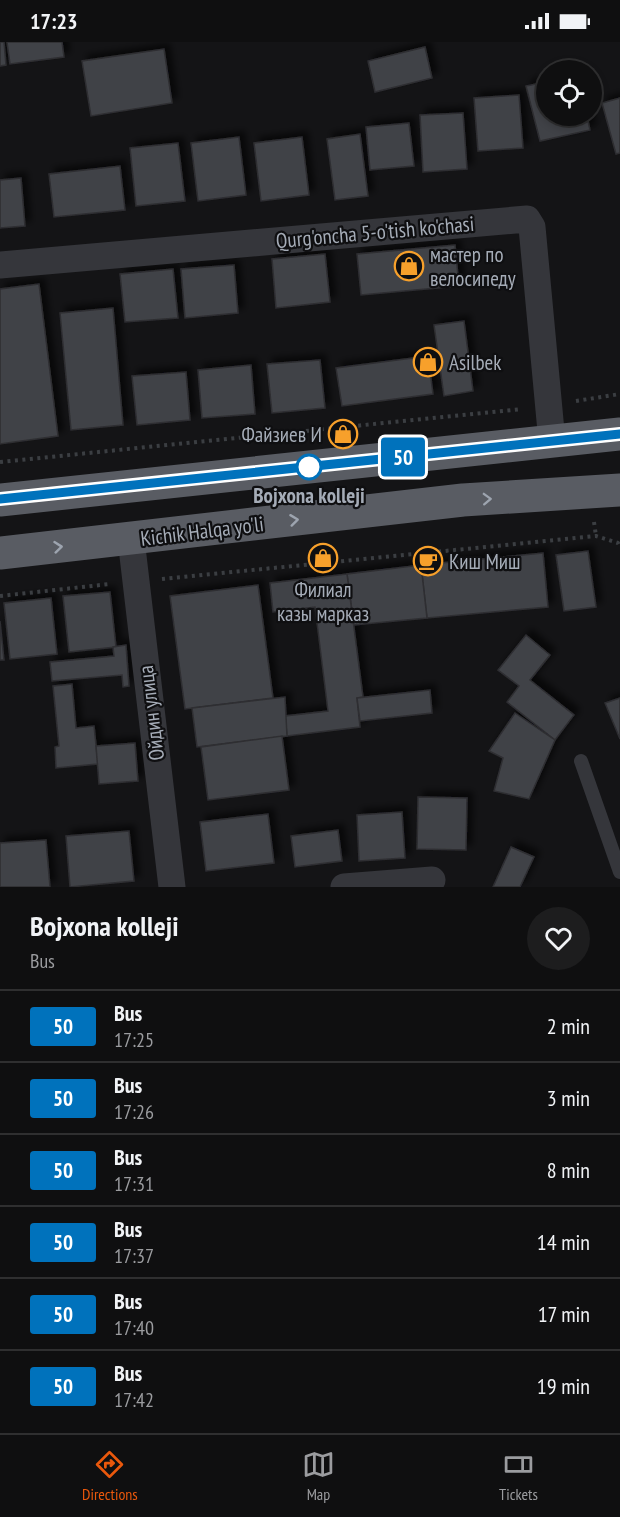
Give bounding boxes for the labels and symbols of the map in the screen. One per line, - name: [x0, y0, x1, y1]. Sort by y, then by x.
- street label: Qurg'oncha 5-o'tish ko'chasi: [275, 210, 475, 254]
- place label: мастер по велосипеду: [430, 241, 516, 292]
- shop icon: мастер по велосипеду: [393, 250, 425, 282]
- shop icon: Asilbek: [412, 346, 444, 378]
- place label: Asilbek: [449, 349, 501, 376]
- shop icon: Файзиев И: [327, 418, 359, 450]
- place label: Файзиев И: [241, 421, 322, 448]
- line badge: 50: [376, 438, 430, 476]
- marker: Bojxona kolleji: [296, 454, 322, 480]
- place label: Bojxona kolleji: [253, 482, 365, 509]
- one-way arrow: [483, 492, 492, 505]
- street label: Kichik Halqa yo'li: [139, 510, 265, 552]
- one-way arrow: [289, 514, 298, 527]
- one-way arrow: [54, 541, 63, 554]
- shop icon: Филиал казы марказ: [307, 542, 339, 574]
- cafe icon: Киш Миш: [412, 545, 444, 577]
- place label: Киш Миш: [449, 548, 521, 575]
- place label: Филиал казы марказ: [277, 576, 369, 627]
- street label: Ойдин улица: [132, 664, 170, 762]

